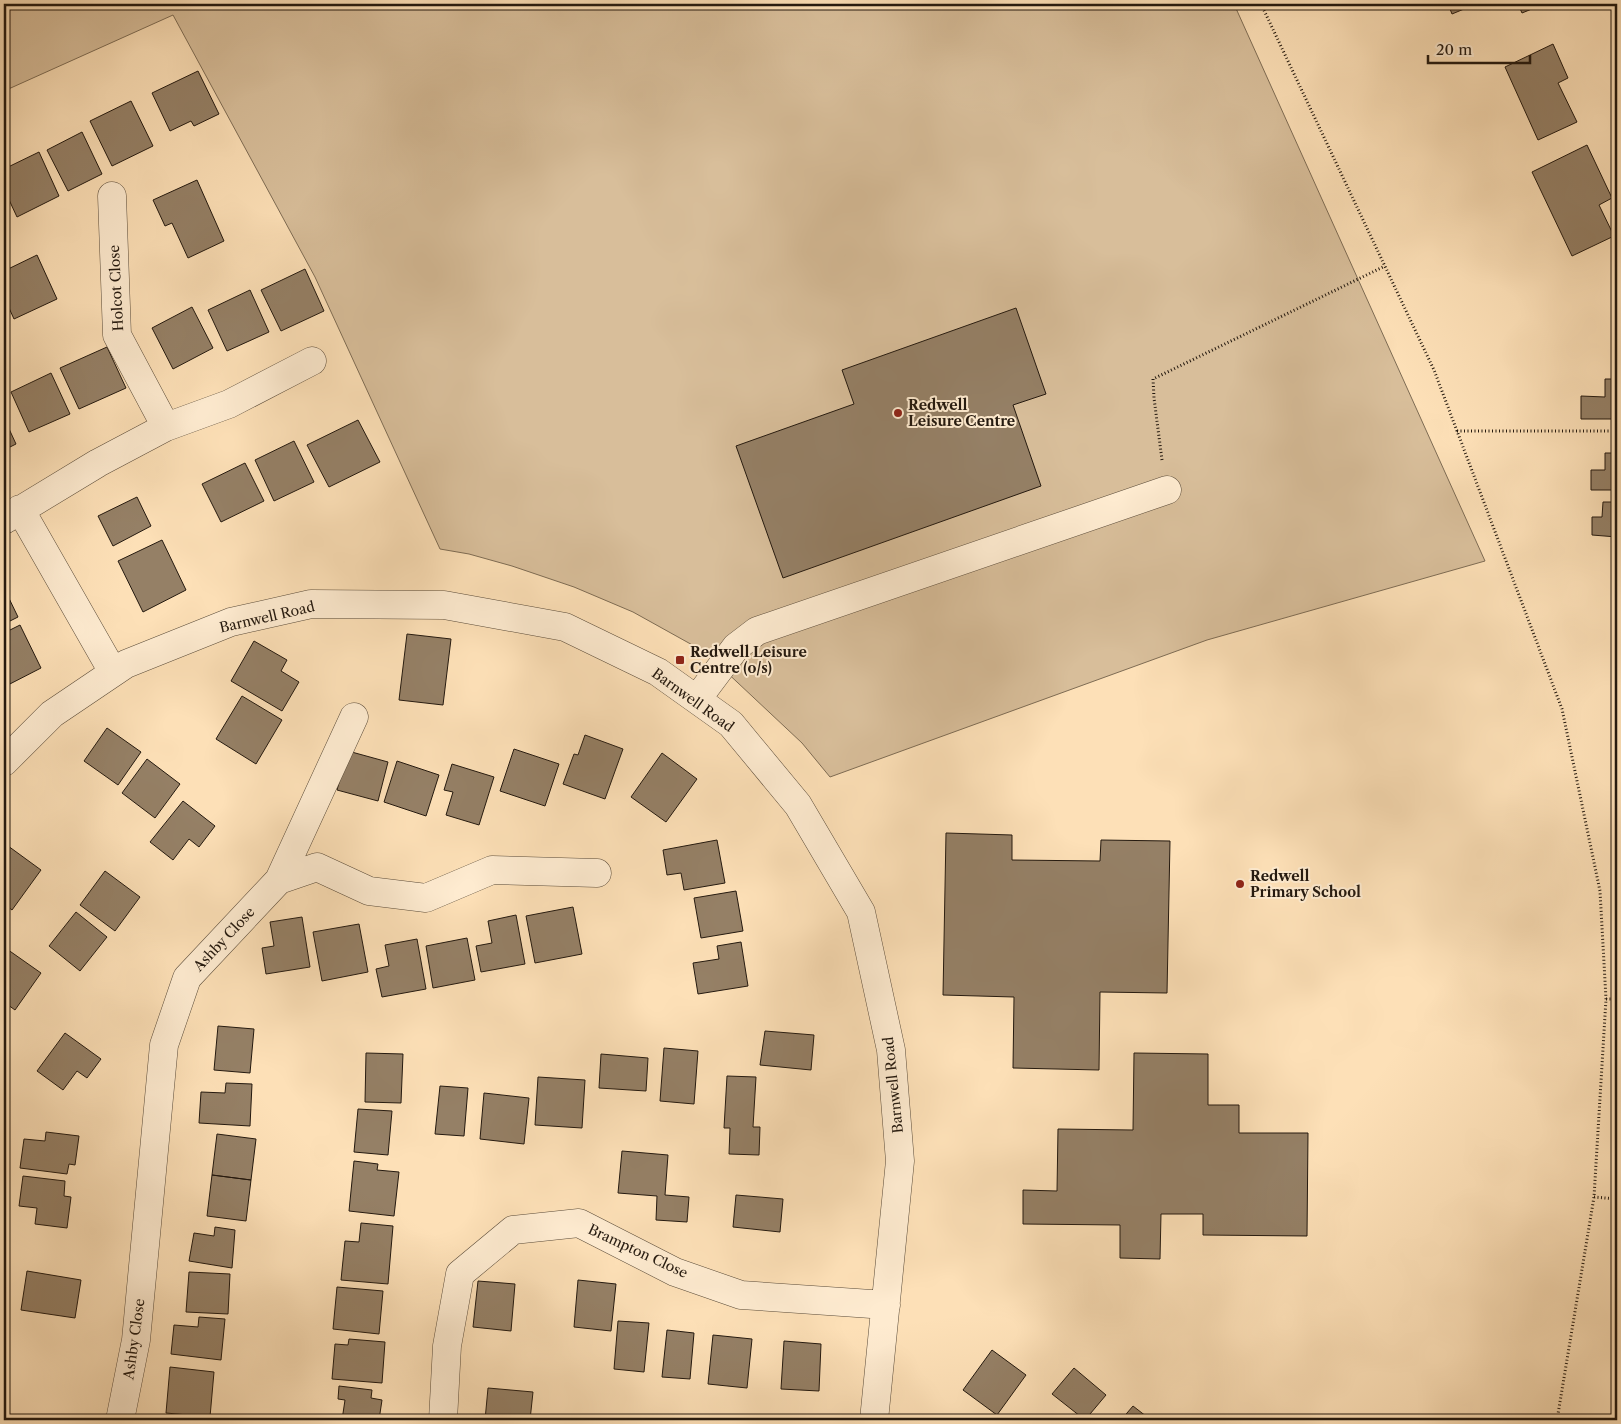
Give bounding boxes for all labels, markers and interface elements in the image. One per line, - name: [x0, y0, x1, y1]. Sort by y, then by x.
- scale bar: [1428, 32, 1531, 64]
- text: 20 m: [1436, 40, 1472, 59]
- street label: Holcot Close: [105, 244, 127, 332]
- place label: Redwell Leisure Centre: [908, 396, 1015, 430]
- marker: Redwell Leisure Centre: [892, 407, 904, 419]
- street label: Barnwell Road: [218, 597, 317, 637]
- place label: Redwell Leisure Centre (o/s): [690, 643, 807, 677]
- marker: Redwell Leisure Centre (o/s): [674, 654, 686, 666]
- street label: Barnwell Road: [648, 664, 738, 736]
- place label: Redwell Primary School: [1250, 867, 1361, 901]
- marker: Redwell Primary School: [1234, 878, 1246, 890]
- street label: Ashby Close: [189, 903, 259, 976]
- street label: Barnwell Road: [879, 1035, 907, 1134]
- street label: Brampton Close: [585, 1220, 691, 1282]
- street label: Ashby Close: [119, 1297, 149, 1382]

